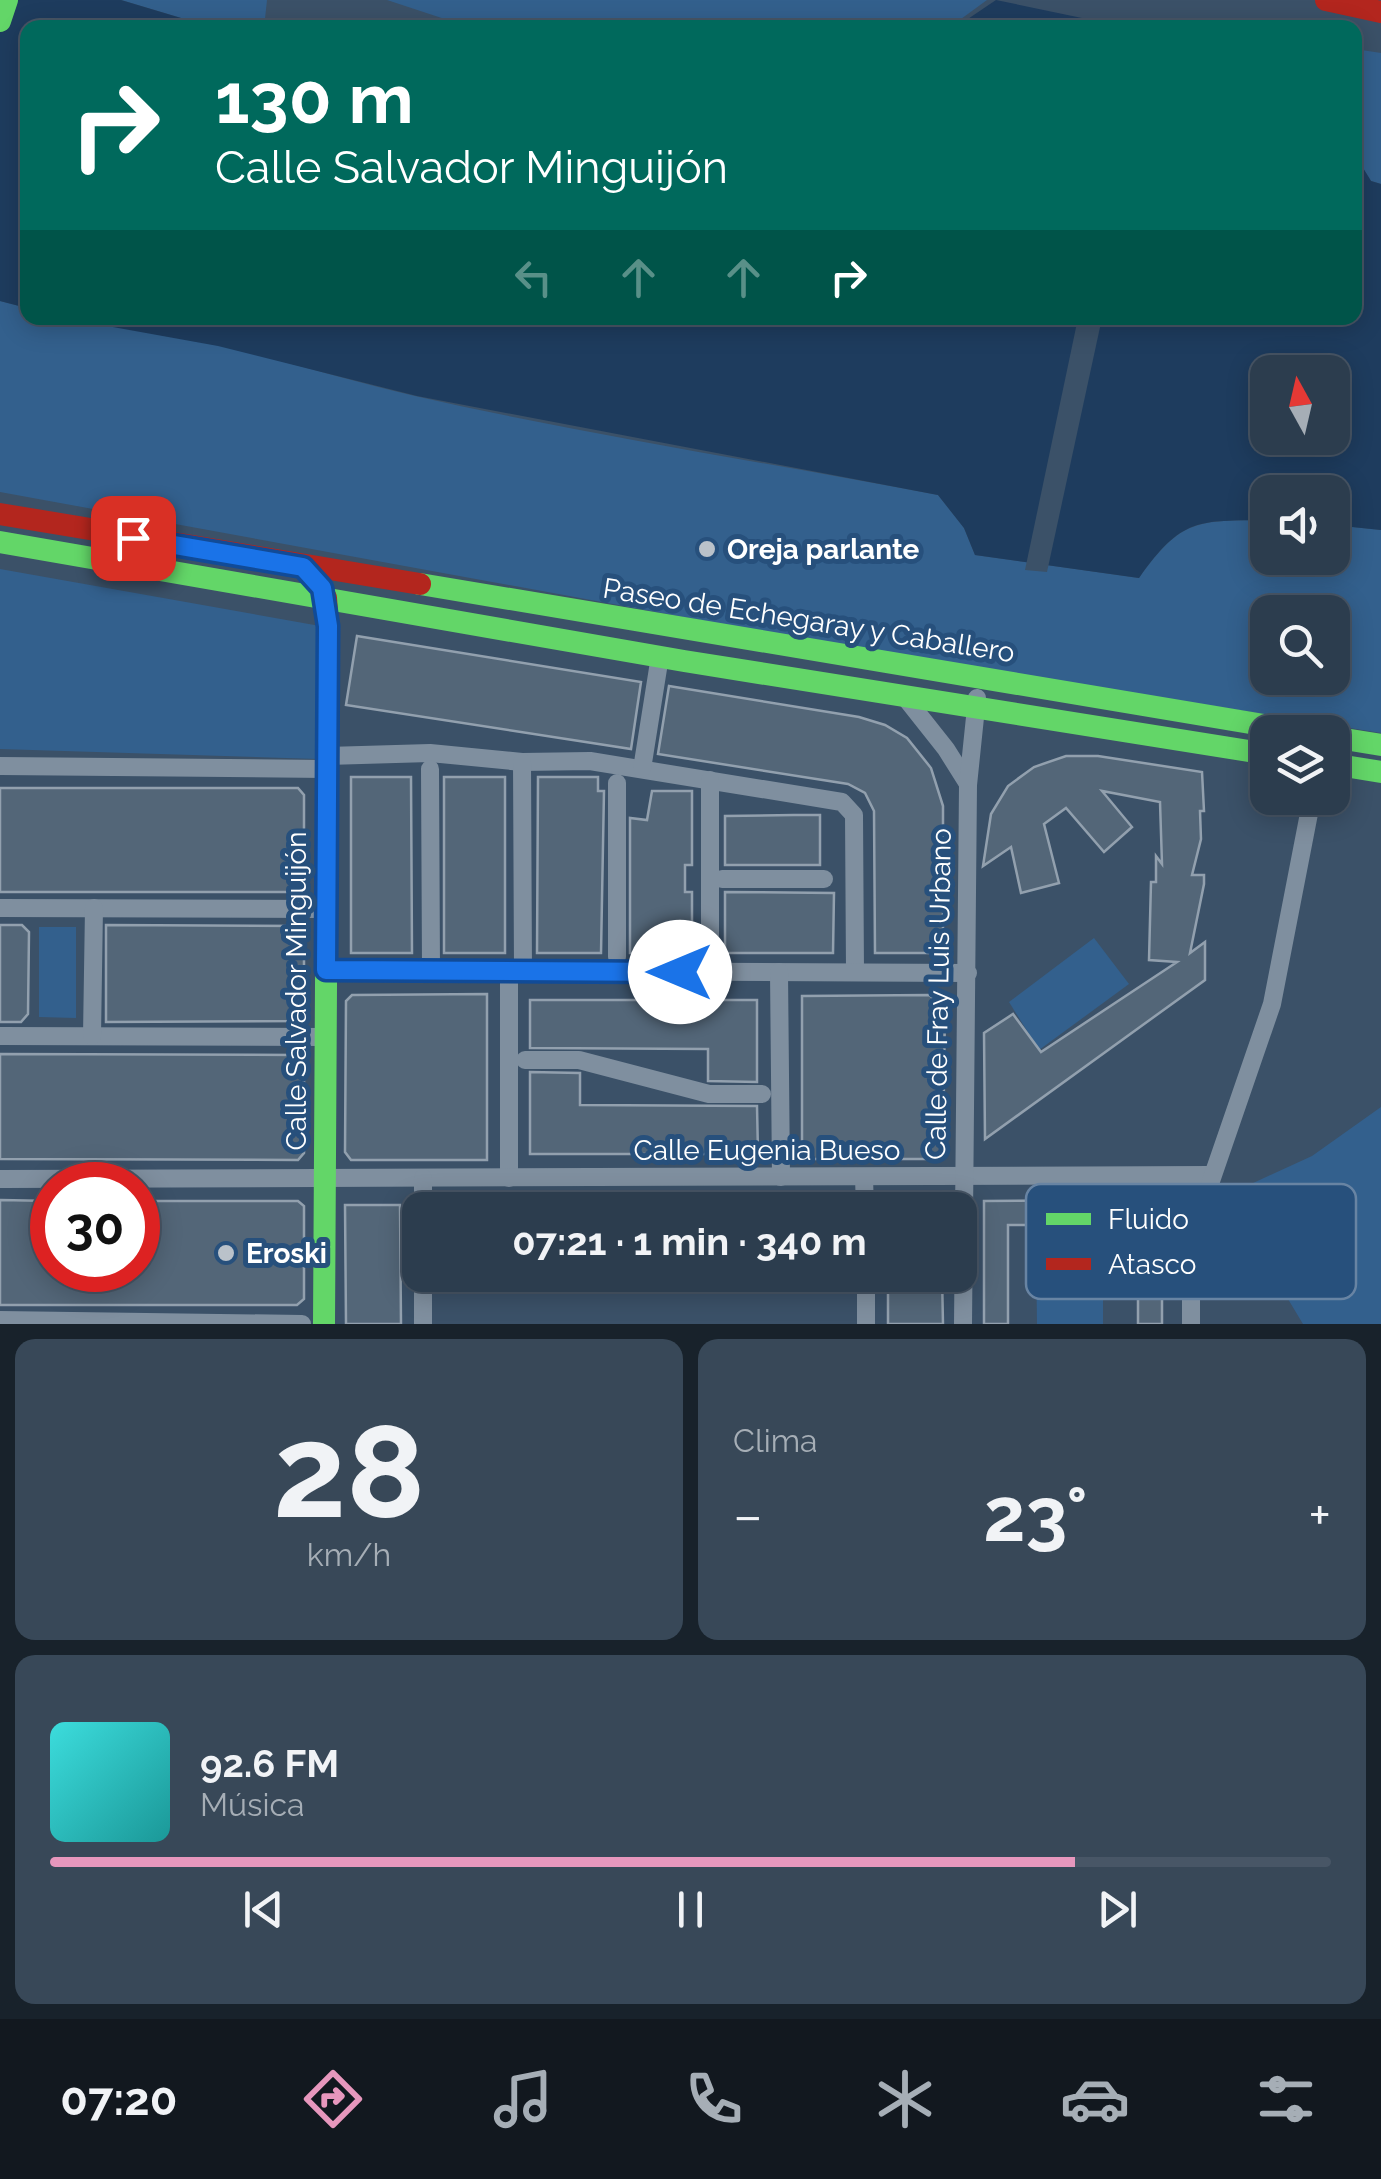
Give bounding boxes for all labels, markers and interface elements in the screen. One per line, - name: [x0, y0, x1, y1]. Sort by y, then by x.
- text: 130 m: [215, 57, 414, 139]
- icon: right: [50, 60, 180, 190]
- text: Calle Salvador Minguijón: [215, 141, 728, 194]
- icon: left: [506, 250, 561, 305]
- icon: ahead: [611, 250, 666, 305]
- icon: ahead: [716, 250, 771, 305]
- icon: right: [821, 250, 876, 305]
- north arrow: [1250, 355, 1350, 455]
- map controls: [1250, 355, 1350, 815]
- button: sound: [1250, 475, 1350, 575]
- pin: [91, 496, 176, 581]
- icon: arrive: [106, 511, 161, 566]
- place label: Oreja parlante: [727, 533, 920, 566]
- marker: Oreja parlante: [696, 538, 718, 560]
- street label: Paseo de Echegaray y Caballero: [601, 572, 1017, 669]
- button: search: [1250, 595, 1350, 695]
- button: layers: [1250, 715, 1350, 815]
- street label: Calle de Fray Luis Urbano: [919, 828, 958, 1160]
- street label: Calle Salvador Minguijón: [280, 831, 313, 1151]
- position arrow: [628, 920, 732, 1024]
- street label: Calle Eugenia Bueso: [633, 1134, 901, 1167]
- speed limit sign: 30: [30, 1162, 160, 1292]
- legend: [1026, 1184, 1356, 1299]
- text: Fluido: [1108, 1203, 1189, 1236]
- text: 07:21 · 1 min · 340 m: [512, 1219, 867, 1264]
- place label: Eroski: [246, 1237, 327, 1270]
- marker: Eroski: [215, 1242, 237, 1264]
- text: Atasco: [1108, 1248, 1196, 1281]
- text: 28: [273, 1395, 425, 1547]
- text: Clima: [733, 1422, 817, 1459]
- text: 23°: [983, 1470, 1088, 1559]
- text: −: [733, 1483, 763, 1548]
- text: +: [1308, 1483, 1331, 1548]
- text: km/h: [307, 1536, 391, 1573]
- text: 92.6 FM: [200, 1741, 339, 1786]
- text: Música: [200, 1786, 305, 1823]
- icon: previous: [236, 1882, 291, 1937]
- icon: pause: [663, 1882, 718, 1937]
- icon: next: [1090, 1882, 1145, 1937]
- icon: directions: [298, 2064, 368, 2134]
- icon: music: [488, 2064, 558, 2134]
- icon: phone: [679, 2064, 749, 2134]
- icon: climate: [870, 2064, 940, 2134]
- icon: car: [1060, 2064, 1130, 2134]
- icon: filters: [1251, 2064, 1321, 2134]
- text: 07:20: [60, 2073, 177, 2126]

